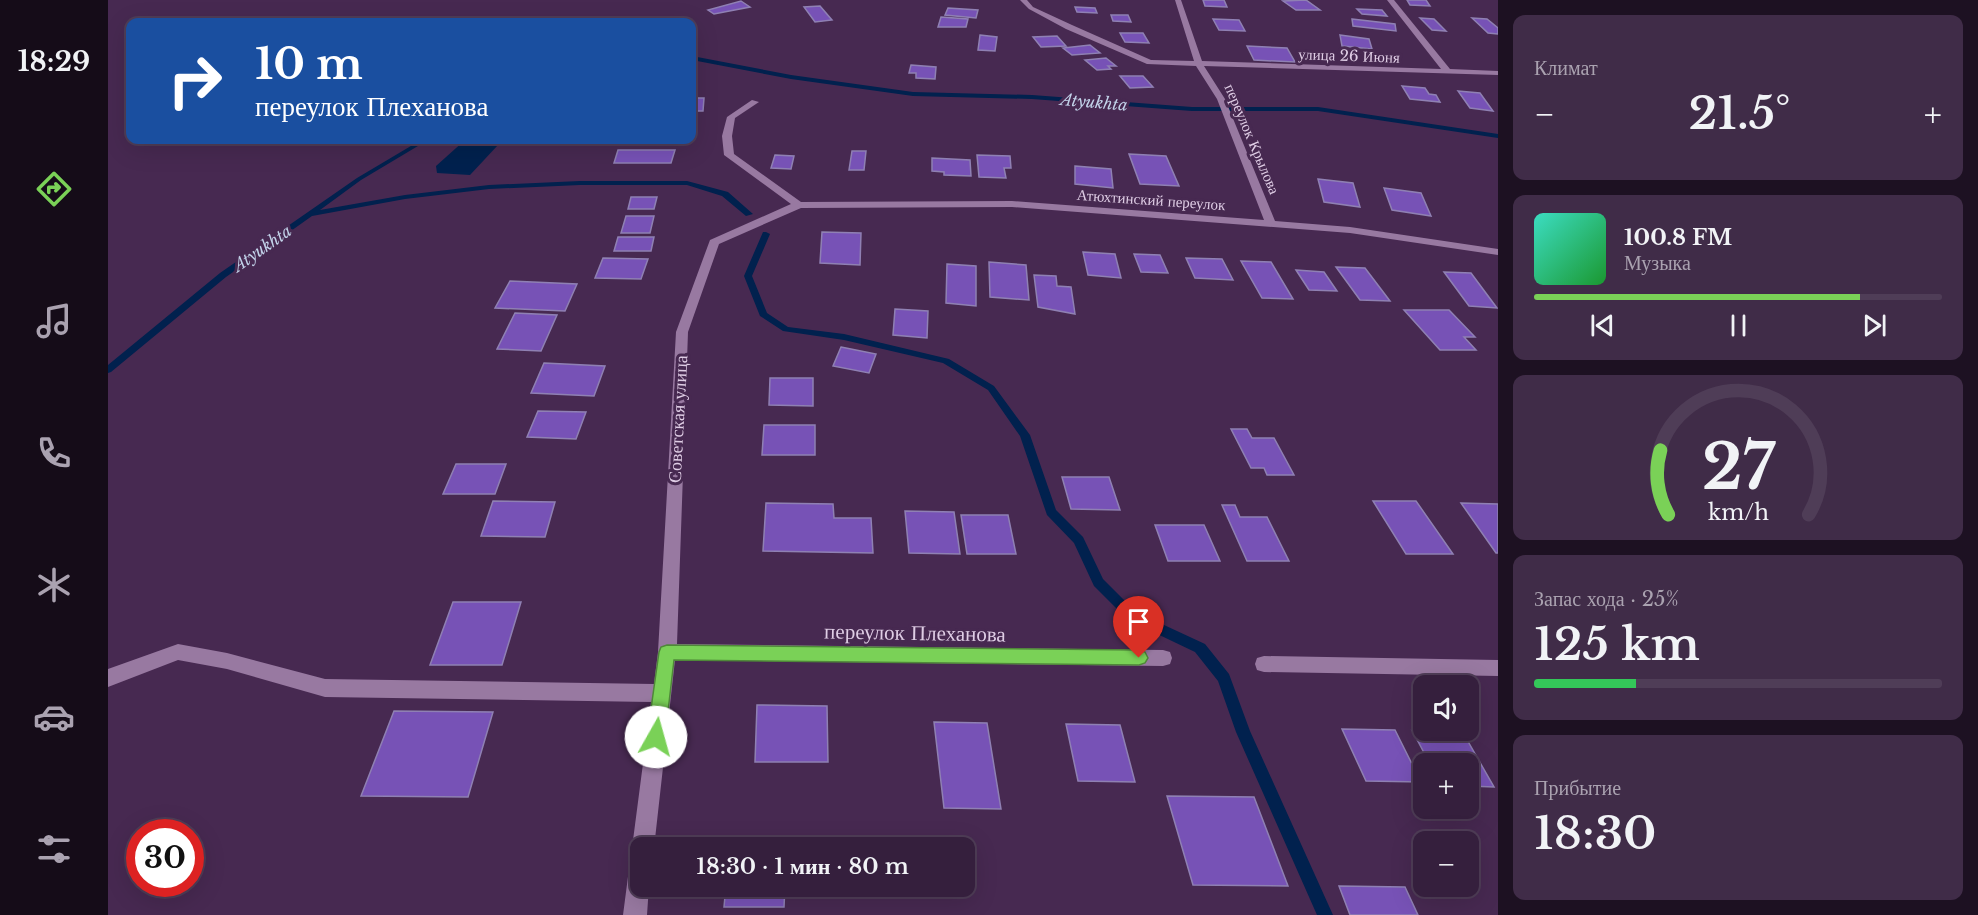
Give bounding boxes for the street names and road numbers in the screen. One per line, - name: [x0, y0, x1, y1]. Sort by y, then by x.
- street label: улица 26 Июня: [1298, 44, 1400, 67]
- street label: переулок Крылова: [1221, 81, 1284, 197]
- street label: Атюхтинский переулок: [1076, 185, 1227, 214]
- street label: Советская улица: [664, 355, 692, 483]
- street label: переулок Плеханова: [824, 618, 1007, 648]

